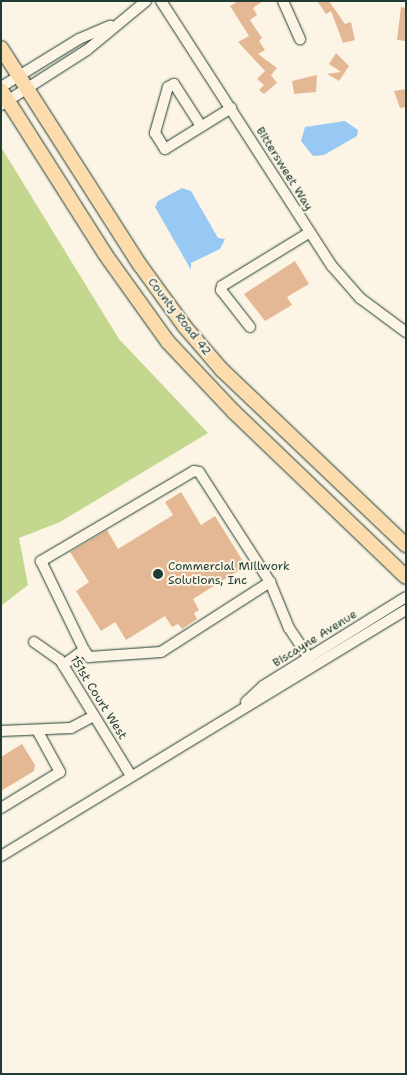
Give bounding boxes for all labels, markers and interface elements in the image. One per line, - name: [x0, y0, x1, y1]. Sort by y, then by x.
- street label: Bittersweet Way: [252, 125, 316, 213]
- street label: County Road 42: [144, 275, 214, 359]
- place label: Commercial Millwork Solutions, Inc: [168, 560, 290, 588]
- marker: Commercial Millwork Solutions, Inc: [152, 568, 164, 580]
- street label: Biscayne Avenue: [270, 607, 360, 671]
- street label: 151st Court West: [67, 654, 129, 742]

